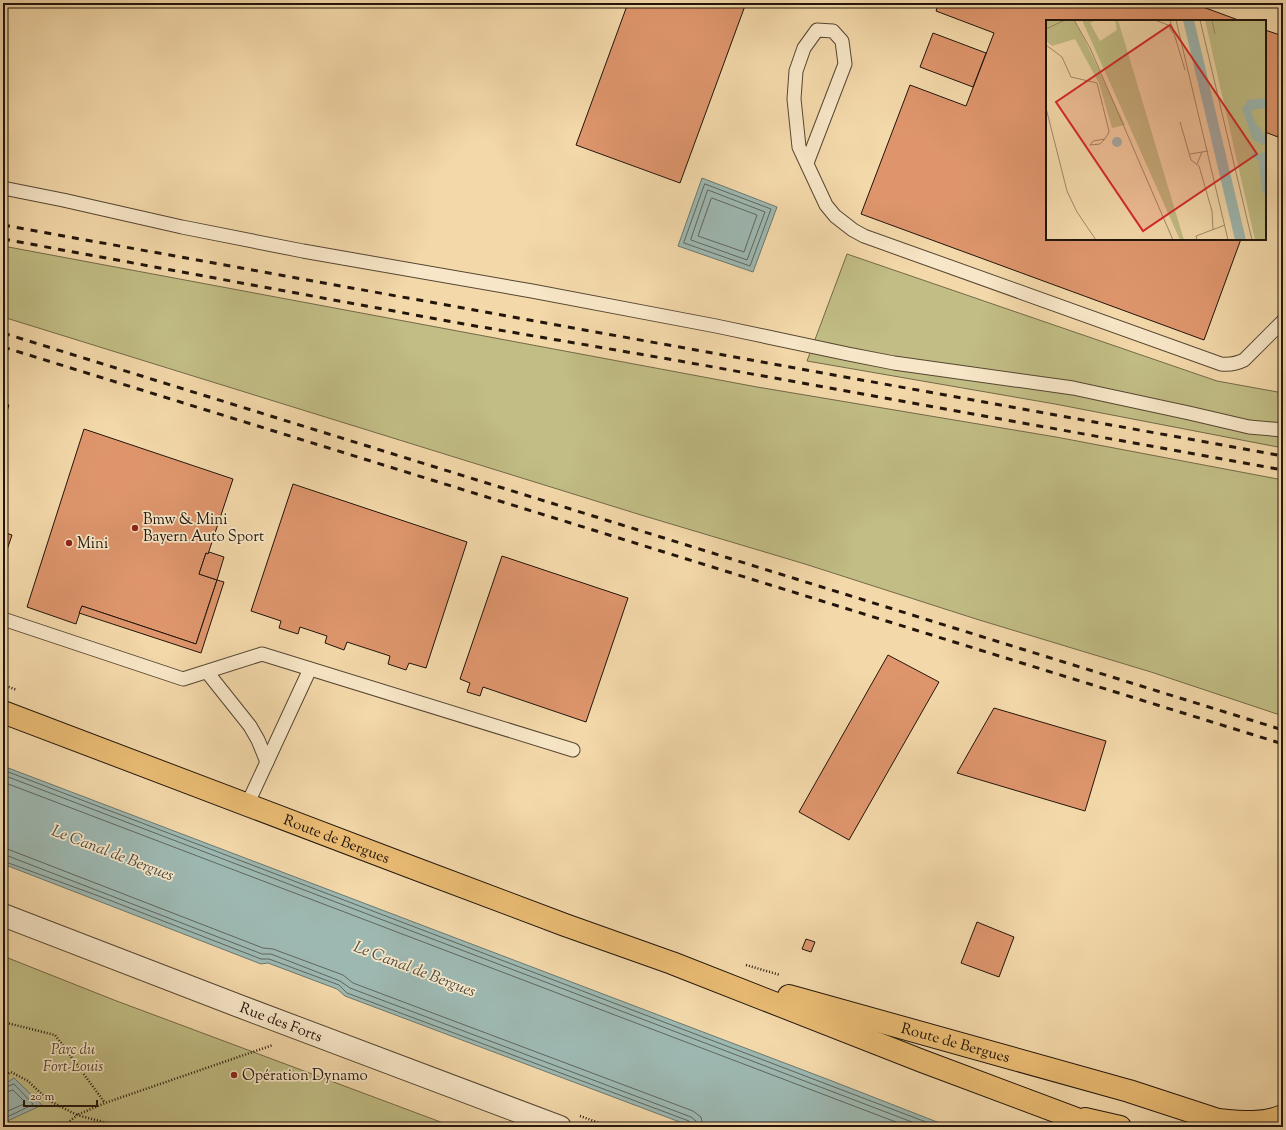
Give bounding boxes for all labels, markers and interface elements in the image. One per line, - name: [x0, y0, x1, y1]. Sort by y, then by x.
- inset map: [1046, 20, 1266, 240]
- place label: Bmw & Mini Bayern Auto Sport: [143, 510, 264, 548]
- marker: Bmw & Mini Bayern Auto Sport: [130, 523, 140, 533]
- place label: Mini: [77, 534, 108, 555]
- marker: Mini: [64, 538, 74, 548]
- street label: Route de Bergues: [280, 810, 392, 870]
- water label: Le Canal de Bergues: [48, 820, 177, 888]
- water label: Le Canal de Bergues: [350, 936, 479, 1004]
- street label: Rue des Forts: [236, 998, 325, 1048]
- street label: Route de Bergues: [898, 1019, 1012, 1069]
- park label: Parc du Fort-Louis: [43, 1040, 103, 1078]
- place label: Opération Dynamo: [242, 1066, 368, 1087]
- marker: Opération Dynamo: [229, 1070, 239, 1080]
- scale bar: [24, 1082, 97, 1108]
- text: 20 m: [30, 1088, 55, 1106]

